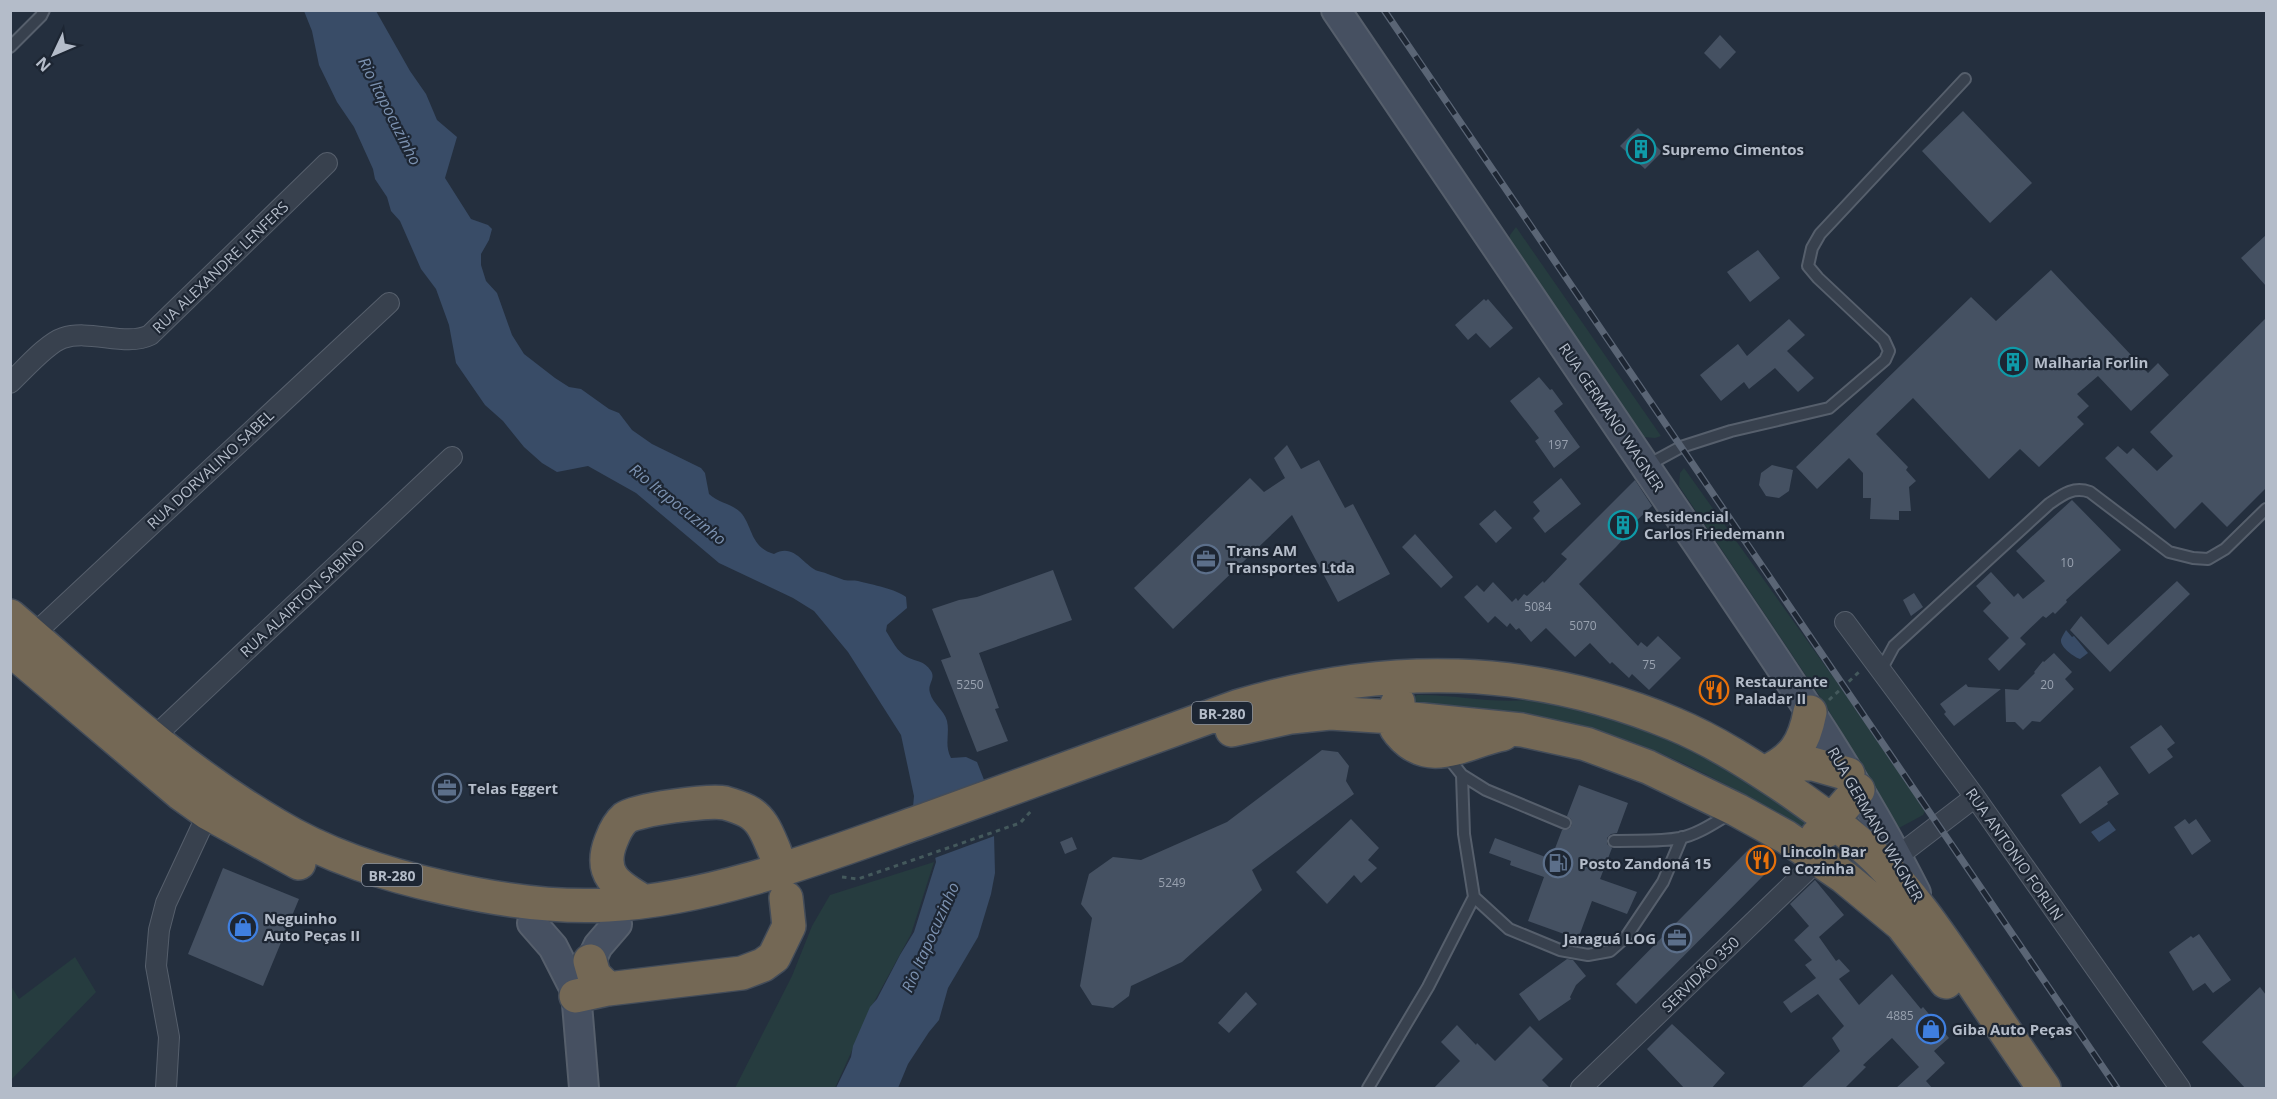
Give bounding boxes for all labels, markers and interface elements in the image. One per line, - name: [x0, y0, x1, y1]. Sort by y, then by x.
- north arrow: [24, 24, 84, 84]
- text: N: [31, 52, 56, 77]
- water label: Rio Itapocuzinho: [353, 53, 427, 169]
- building icon: Supremo Cimentos: [1625, 133, 1657, 165]
- place label: Supremo Cimentos: [1662, 139, 1804, 159]
- street label: RUA ALEXANDRE LENFERS: [148, 197, 292, 337]
- street label: RUA GERMANO WAGNER: [1555, 339, 1670, 496]
- building icon: Malharia Forlin: [1997, 346, 2029, 378]
- place label: Malharia Forlin: [2034, 352, 2148, 372]
- street label: RUA DORVALINO SABEL: [142, 405, 278, 533]
- house number: 197: [1548, 436, 1568, 453]
- water label: Rio Itapocuzinho: [625, 458, 731, 550]
- place label: Residencial Carlos Friedemann: [1644, 506, 1785, 543]
- building icon: Residencial Carlos Friedemann: [1607, 509, 1639, 541]
- street label: RUA ALAIRTON SABINO: [235, 535, 369, 661]
- place label: Trans AM Transportes Ltda: [1227, 540, 1355, 577]
- office icon: Trans AM Transportes Ltda: [1190, 543, 1222, 575]
- house number: 10: [2060, 554, 2074, 571]
- house number: 5084: [1524, 598, 1552, 615]
- house number: 5070: [1569, 617, 1597, 634]
- house number: 75: [1642, 656, 1656, 673]
- place label: Restaurante Paladar II: [1735, 671, 1828, 708]
- restaurant icon: Restaurante Paladar II: [1698, 674, 1730, 706]
- house number: 5250: [956, 676, 984, 693]
- house number: 20: [2040, 676, 2054, 693]
- road number: BR-280: [1192, 702, 1252, 724]
- street label: RUA GERMANO WAGNER: [1824, 743, 1929, 905]
- office icon: Telas Eggert: [431, 772, 463, 804]
- place label: Telas Eggert: [468, 778, 559, 798]
- street label: RUA ANTONIO FORLIN: [1962, 784, 2068, 924]
- place label: Lincoln Bar e Cozinha: [1782, 841, 1866, 878]
- restaurant icon: Lincoln Bar e Cozinha: [1745, 844, 1777, 876]
- fuel station icon: Posto Zandoná 15: [1542, 847, 1574, 879]
- place label: Posto Zandoná 15: [1579, 853, 1711, 873]
- road number: BR-280: [362, 864, 422, 886]
- house number: 5249: [1158, 874, 1186, 891]
- water label: Rio Itapocuzinho: [896, 878, 964, 996]
- place label: Neguinho Auto Peças II: [264, 908, 360, 945]
- shop icon: Neguinho Auto Peças II: [227, 911, 259, 943]
- office icon: Jaraguá LOG: [1661, 922, 1693, 954]
- place label: Jaraguá LOG: [1562, 928, 1656, 948]
- street label: SERVIDÃO 350: [1657, 932, 1743, 1016]
- house number: 4885: [1886, 1007, 1914, 1024]
- shop icon: Giba Auto Peças: [1915, 1013, 1947, 1045]
- place label: Giba Auto Peças: [1952, 1019, 2072, 1039]

